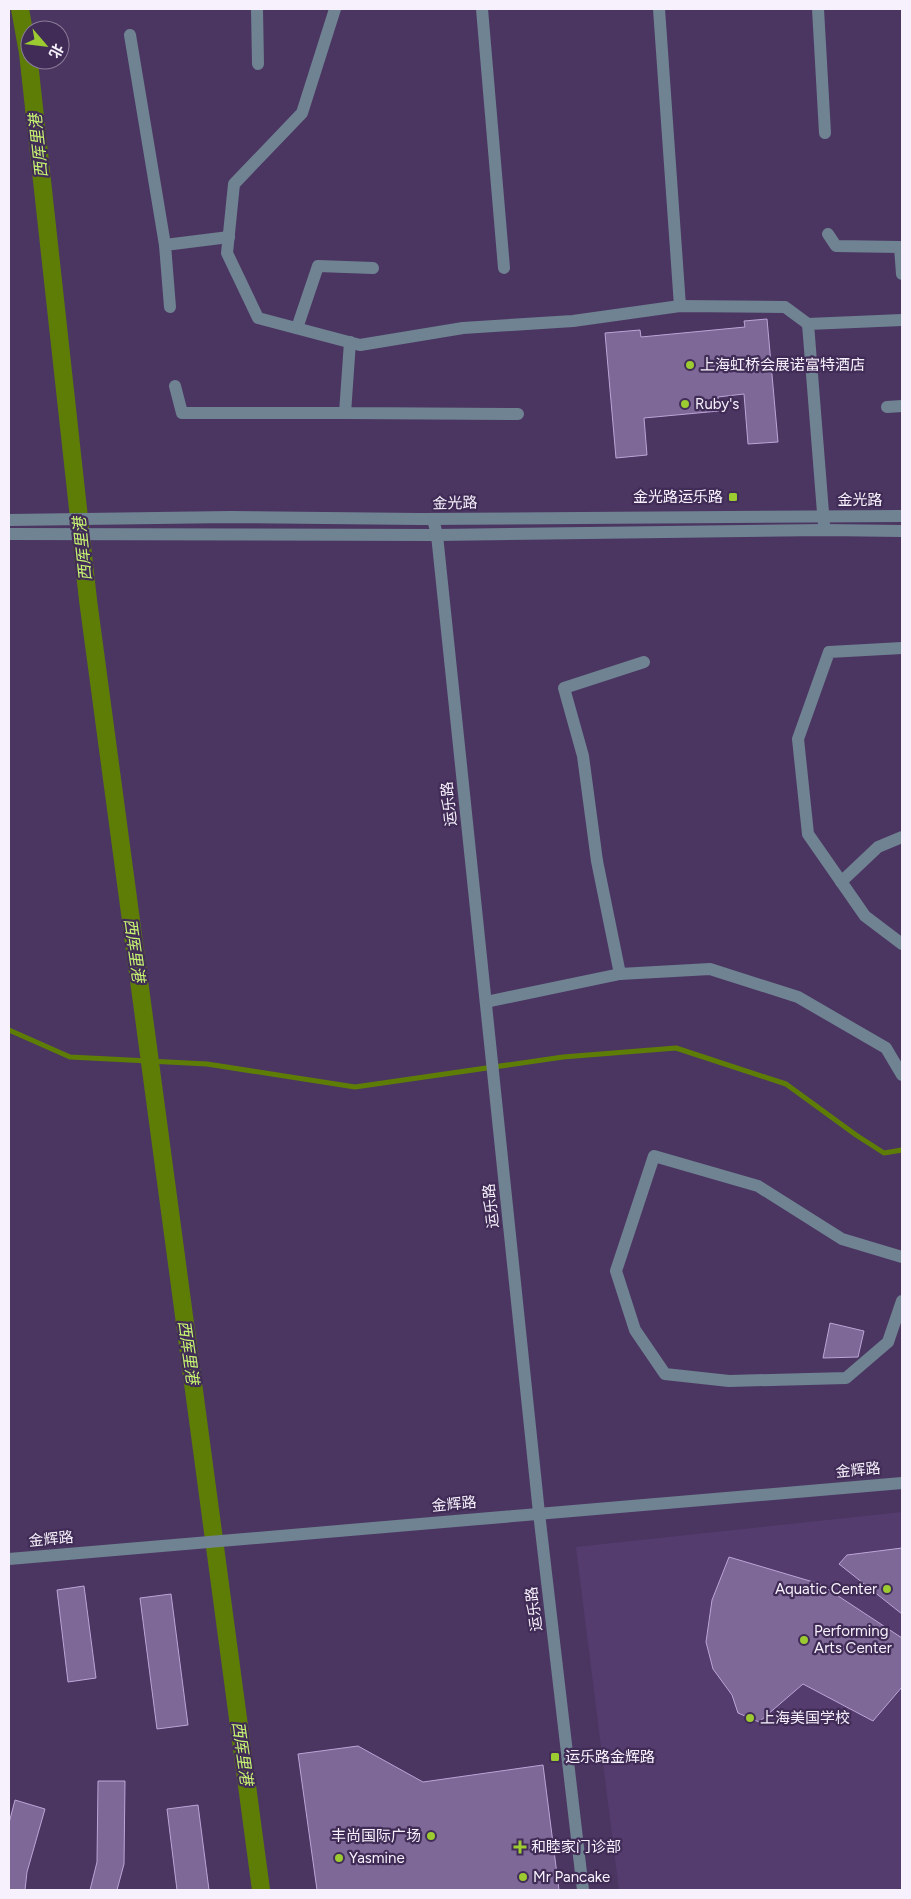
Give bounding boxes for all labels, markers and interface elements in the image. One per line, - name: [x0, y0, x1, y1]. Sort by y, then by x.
- north arrow: [20, 20, 70, 70]
- text: 北: [45, 41, 67, 61]
- water label: 西厍里港: [25, 111, 51, 179]
- place label: 上海虹桥会展诺富特酒店: [700, 356, 865, 374]
- marker: 上海虹桥会展诺富特酒店: [684, 359, 696, 371]
- place label: Ruby's: [695, 395, 739, 413]
- marker: Ruby's: [679, 398, 691, 410]
- place label: 金光路运乐路: [633, 488, 723, 506]
- marker: 金光路运乐路: [727, 491, 739, 503]
- street label: 金光路: [837, 491, 883, 509]
- street label: 金光路: [432, 494, 478, 512]
- water label: 西厍里港: [69, 514, 95, 582]
- street label: 运乐路: [438, 781, 460, 827]
- water label: 西厍里港: [121, 917, 149, 985]
- street label: 运乐路: [480, 1183, 502, 1229]
- water label: 西厍里港: [175, 1319, 203, 1387]
- street label: 金辉路: [835, 1459, 881, 1481]
- street label: 金辉路: [431, 1493, 477, 1515]
- street label: 金辉路: [28, 1528, 74, 1550]
- place label: Aquatic Center: [775, 1580, 877, 1598]
- marker: Aquatic Center: [881, 1583, 893, 1595]
- street label: 运乐路: [522, 1586, 546, 1632]
- place label: Performing Arts Center: [814, 1622, 892, 1657]
- marker: Performing Arts Center: [798, 1634, 810, 1646]
- place label: 上海美国学校: [760, 1709, 850, 1727]
- marker: 上海美国学校: [744, 1712, 756, 1724]
- water label: 西厍里港: [229, 1720, 257, 1788]
- place label: 运乐路金辉路: [565, 1748, 655, 1766]
- marker: 运乐路金辉路: [549, 1751, 561, 1763]
- place label: 丰尚国际广场: [331, 1827, 421, 1845]
- marker: 丰尚国际广场: [425, 1830, 437, 1842]
- place label: 和睦家门诊部: [531, 1838, 621, 1856]
- marker: 和睦家门诊部: [513, 1840, 527, 1854]
- place label: Yasmine: [349, 1849, 405, 1867]
- marker: Yasmine: [333, 1852, 345, 1864]
- place label: Mr Pancake: [533, 1868, 610, 1886]
- marker: Mr Pancake: [517, 1871, 529, 1883]

